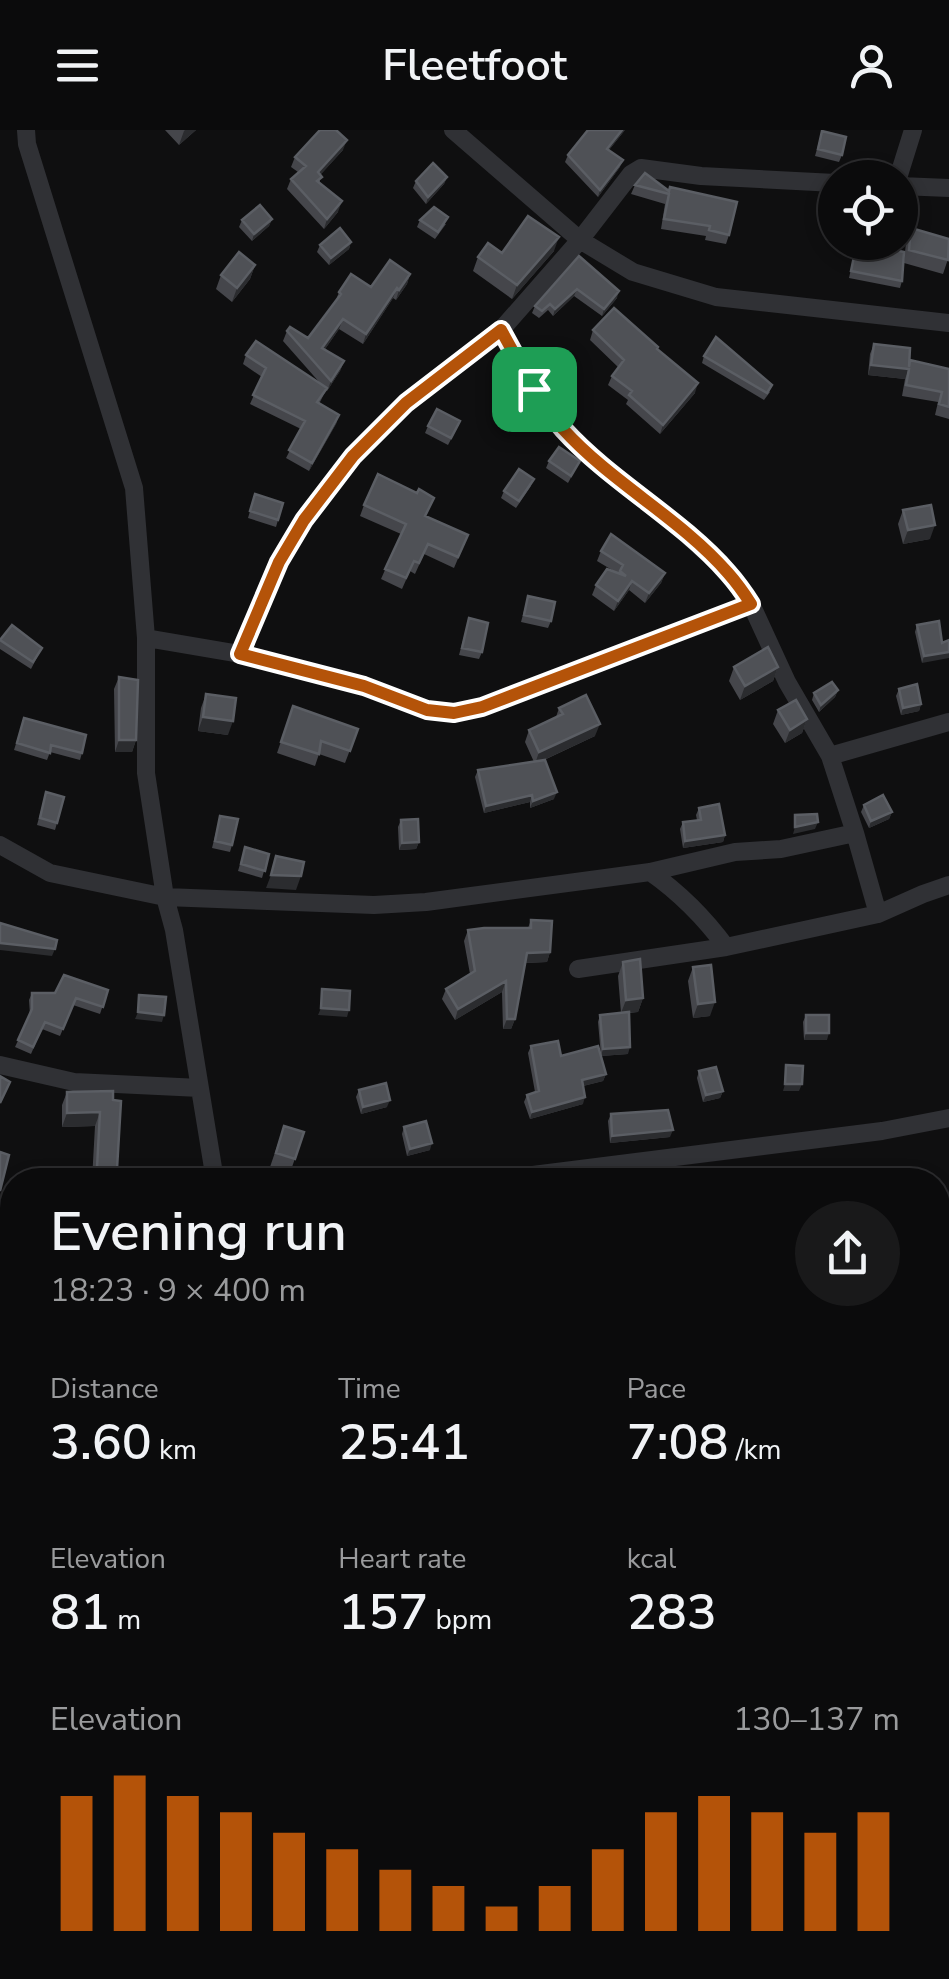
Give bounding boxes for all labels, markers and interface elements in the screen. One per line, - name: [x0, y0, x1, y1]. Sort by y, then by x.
- text: Fleetfoot: [382, 35, 567, 96]
- icon: menu: [50, 38, 105, 93]
- icon: person: [844, 38, 899, 93]
- map controls: [818, 160, 918, 260]
- button: locate: [818, 160, 918, 260]
- pin: [492, 347, 577, 432]
- icon: arrive: [507, 362, 562, 417]
- text: Evening run: [50, 1194, 347, 1269]
- button: share: [795, 1201, 900, 1306]
- text: 18:23 · 9 × 400 m: [50, 1269, 306, 1312]
- text: Distance: [50, 1370, 159, 1408]
- text: Time: [338, 1370, 401, 1408]
- text: Pace: [627, 1370, 686, 1408]
- text: 3.60: [50, 1408, 152, 1477]
- text: 25:41: [338, 1408, 470, 1477]
- text: 7:08: [627, 1408, 729, 1477]
- text: km: [152, 1431, 197, 1469]
- text: /km: [729, 1431, 782, 1469]
- text: Elevation: [50, 1540, 166, 1578]
- text: Heart rate: [338, 1540, 466, 1578]
- text: kcal: [627, 1540, 676, 1578]
- text: 81: [50, 1578, 110, 1647]
- text: 157: [338, 1578, 428, 1647]
- text: 283: [627, 1578, 717, 1647]
- text: m: [110, 1601, 141, 1639]
- text: bpm: [428, 1601, 492, 1639]
- text: Elevation: [50, 1698, 183, 1741]
- text: 130–137 m: [733, 1698, 900, 1741]

